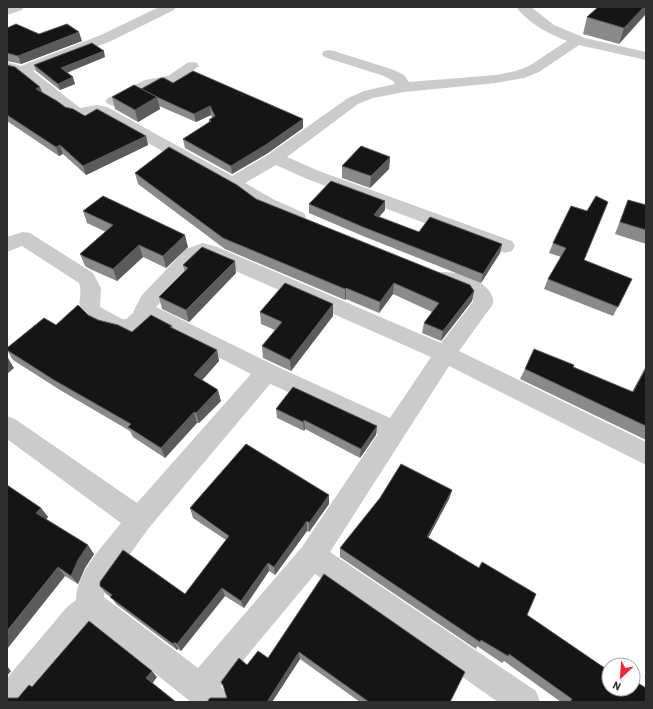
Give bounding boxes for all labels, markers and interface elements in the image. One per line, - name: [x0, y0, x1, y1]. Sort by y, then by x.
- north arrow: [601, 657, 641, 697]
- text: N: [610, 679, 623, 694]

